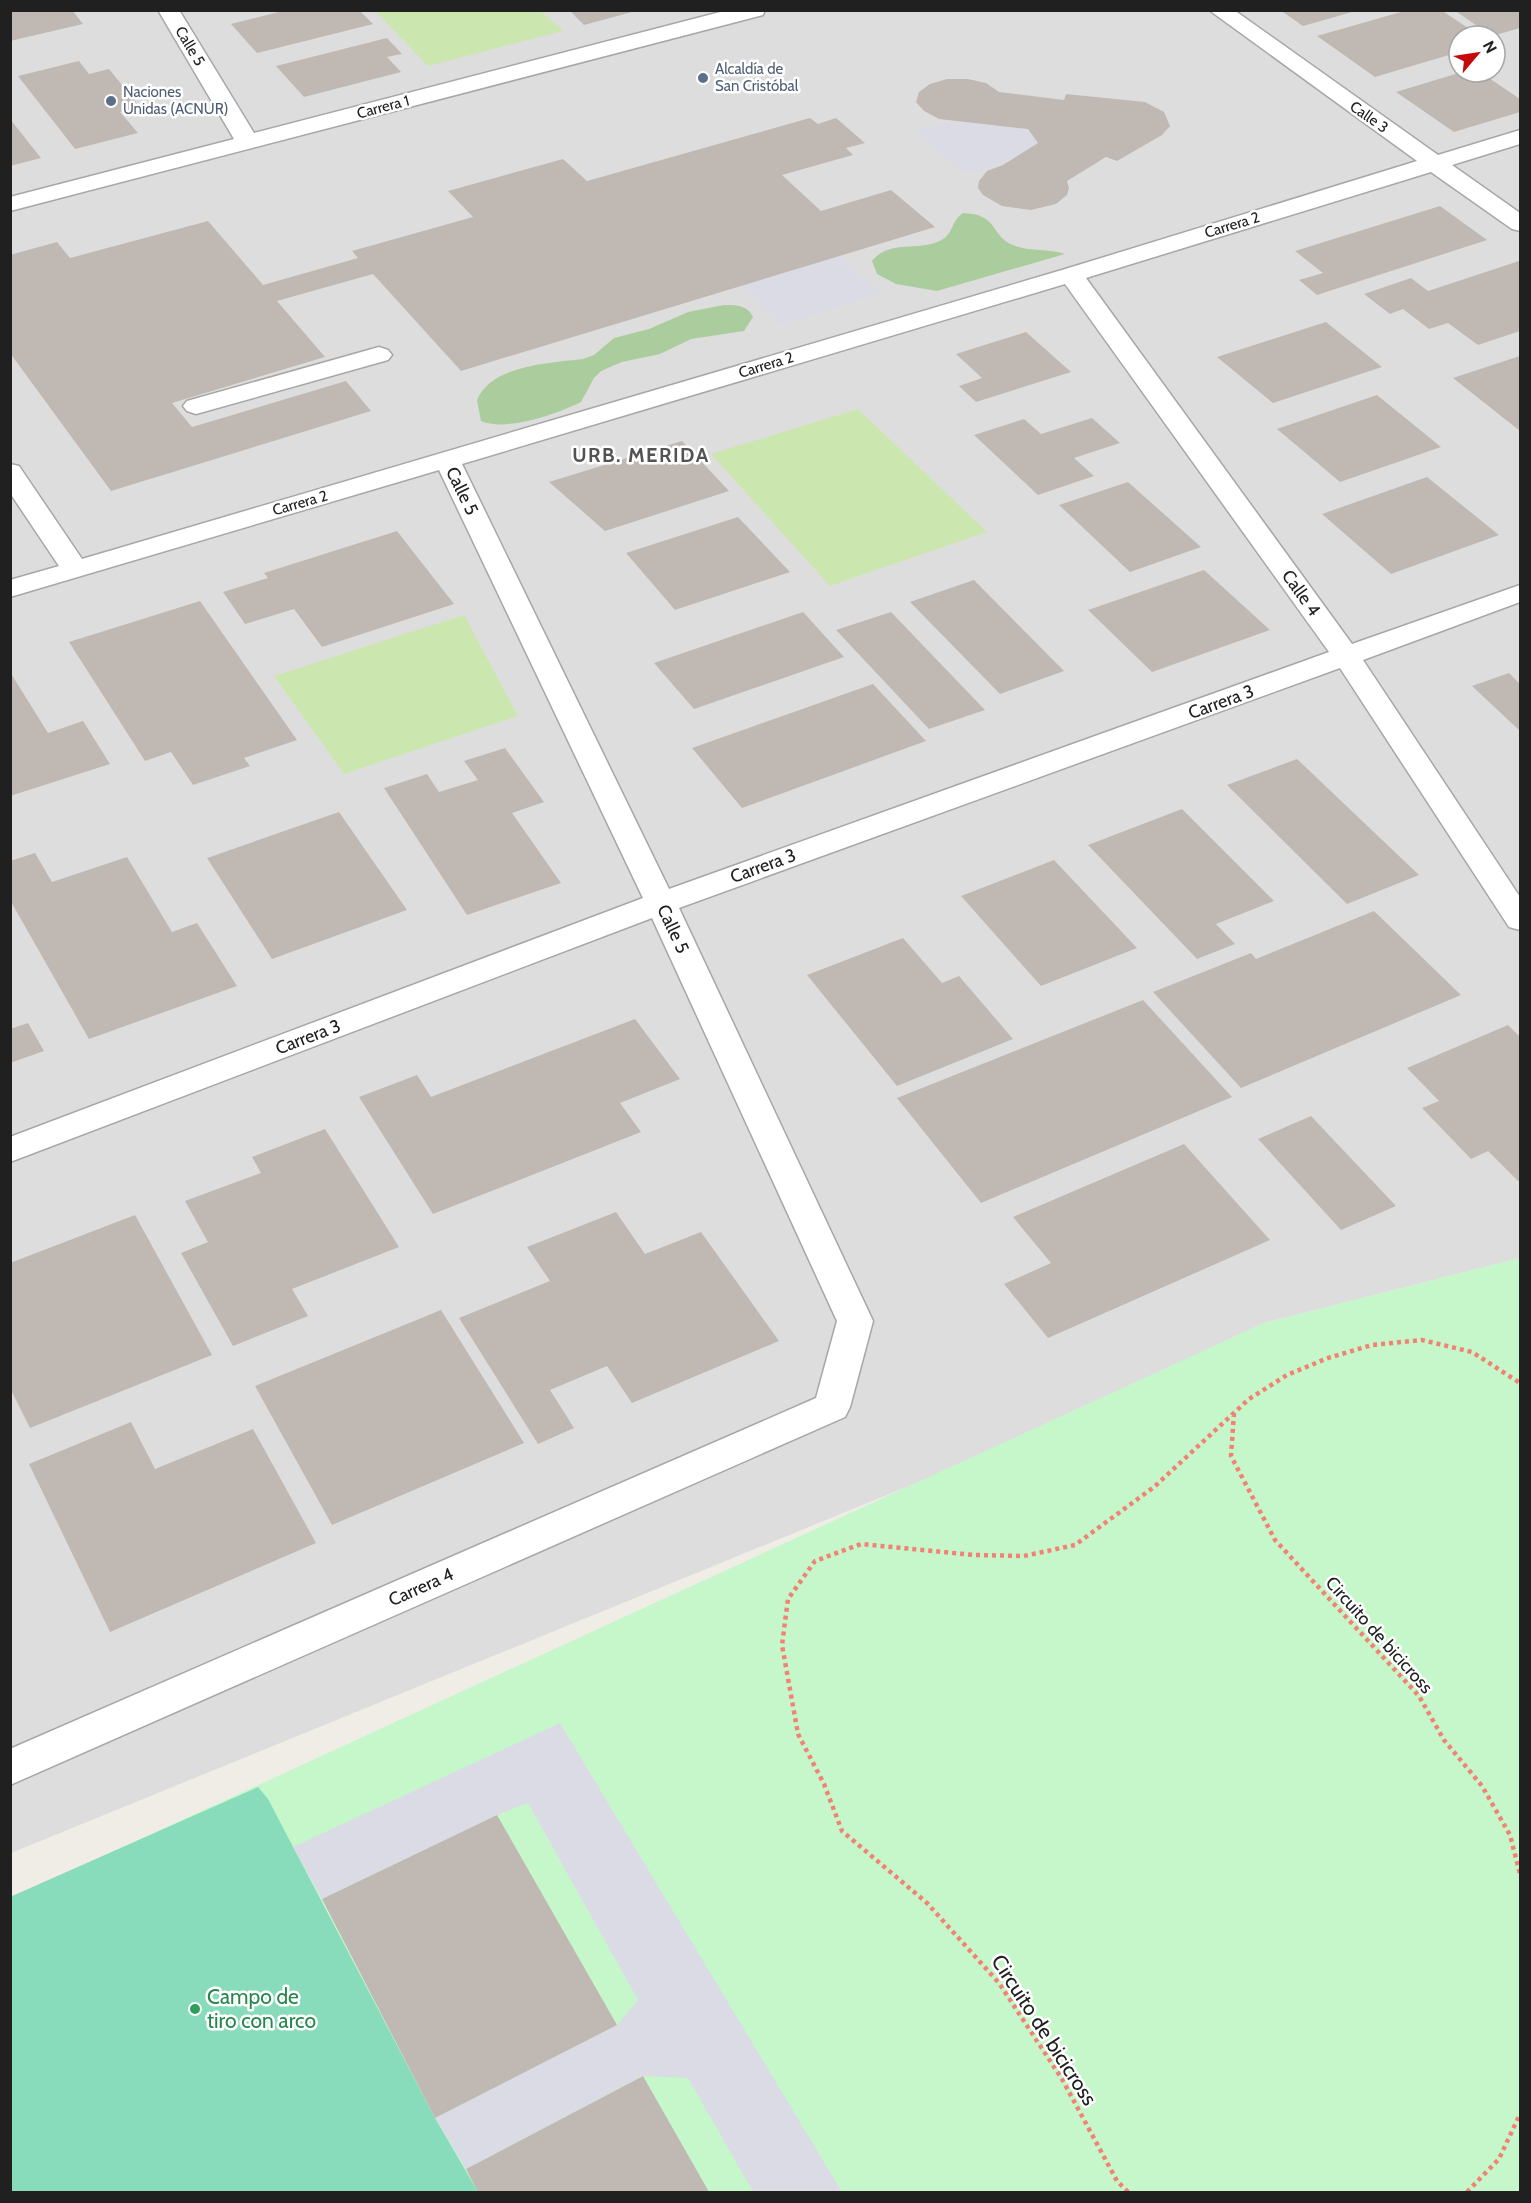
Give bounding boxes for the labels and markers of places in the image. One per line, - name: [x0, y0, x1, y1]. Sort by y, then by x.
- place label: Alcaldía de San Cristóbal: [715, 60, 799, 95]
- marker: Alcaldía de San Cristóbal: [696, 71, 710, 85]
- place label: Naciones Unidas (ACNUR): [123, 83, 228, 118]
- marker: Naciones Unidas (ACNUR): [104, 94, 118, 108]
- place label: Campo de tiro con arco: [207, 1984, 316, 2033]
- marker: Campo de tiro con arco: [188, 2002, 202, 2016]

